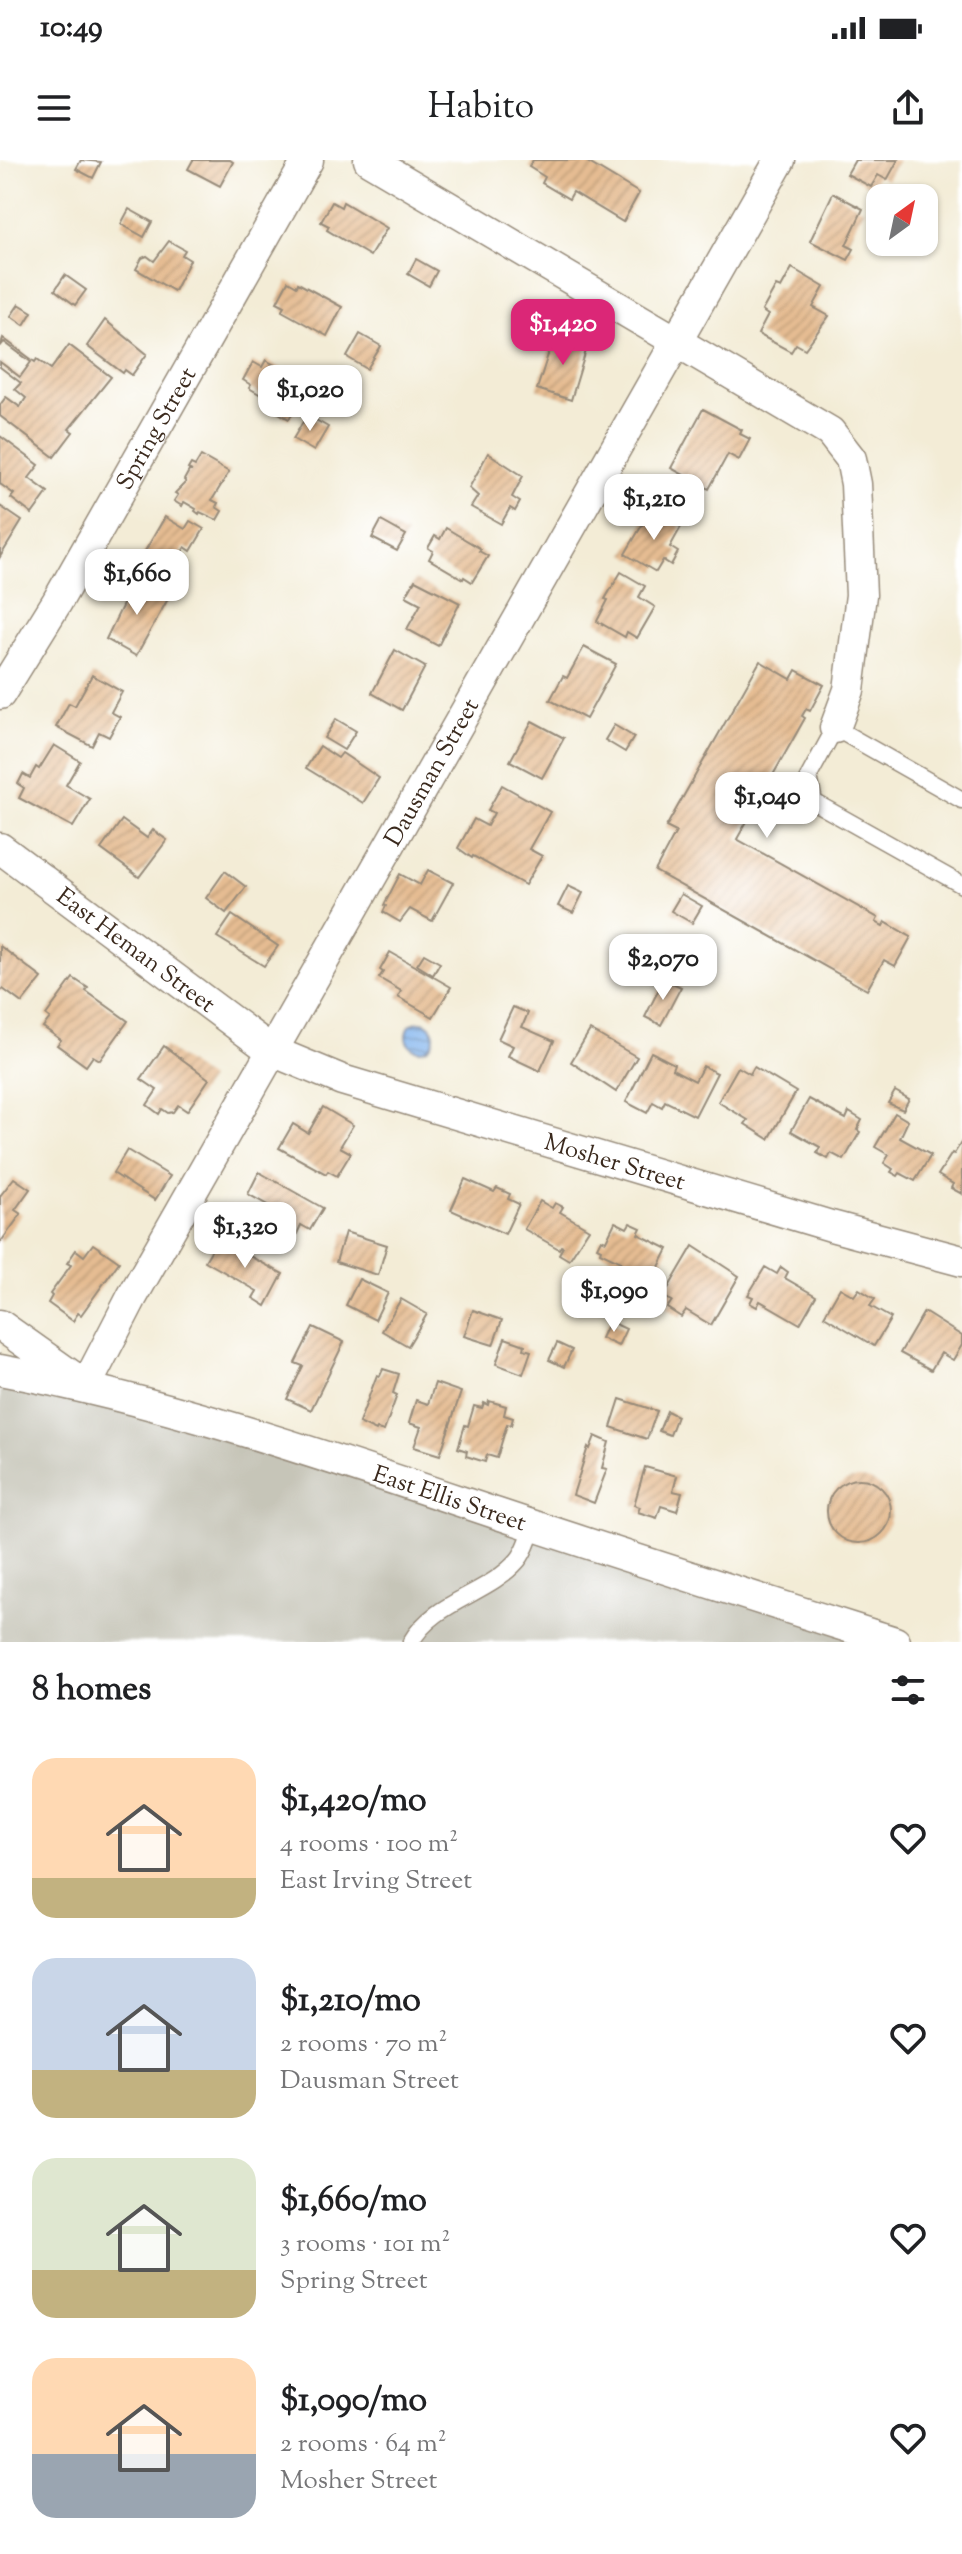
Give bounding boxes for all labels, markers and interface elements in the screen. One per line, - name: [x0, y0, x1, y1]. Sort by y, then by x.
- text: 10:49: [40, 7, 103, 50]
- text: Habito: [428, 82, 534, 134]
- icon: menu: [32, 86, 76, 130]
- icon: share: [886, 86, 930, 130]
- north arrow: [866, 184, 938, 256]
- map controls: [866, 184, 938, 256]
- pin: $1,420: [498, 299, 628, 367]
- text: $1,420: [529, 306, 597, 343]
- street label: Spring Street: [109, 362, 206, 497]
- pin: $1,020: [245, 365, 375, 433]
- text: $1,020: [276, 372, 344, 409]
- pin: $1,210: [589, 474, 719, 542]
- text: $1,210: [622, 481, 686, 518]
- pin: $1,660: [72, 549, 202, 617]
- text: $1,660: [103, 556, 171, 593]
- street label: Dausman Street: [377, 693, 489, 853]
- pin: $1,040: [702, 772, 832, 840]
- text: $1,040: [733, 779, 801, 816]
- street label: East Heman Street: [48, 881, 222, 1022]
- pin: $2,070: [598, 934, 728, 1002]
- text: $2,070: [627, 941, 699, 978]
- street label: Mosher Street: [540, 1126, 689, 1201]
- pin: $1,320: [180, 1202, 310, 1270]
- text: $1,320: [212, 1209, 278, 1246]
- pin: $1,090: [549, 1266, 679, 1334]
- text: $1,090: [580, 1273, 648, 1310]
- street label: East Ellis Street: [368, 1458, 530, 1541]
- text: 8 homes: [32, 1666, 151, 1715]
- icon: filters: [886, 1668, 930, 1712]
- text: $1,420/mo: [280, 1777, 427, 1826]
- icon: home: [96, 1790, 192, 1886]
- icon: heart: [886, 1816, 930, 1860]
- text: 4 rooms · 100 m²: [280, 1826, 458, 1863]
- text: East Irving Street: [280, 1863, 472, 1900]
- text: $1,210/mo: [280, 1977, 421, 2026]
- icon: home: [96, 1990, 192, 2086]
- icon: heart: [886, 2016, 930, 2060]
- text: 2 rooms · 70 m²: [280, 2026, 447, 2063]
- text: Dausman Street: [280, 2063, 459, 2100]
- text: $1,660/mo: [280, 2177, 427, 2226]
- icon: home: [96, 2190, 192, 2286]
- icon: heart: [886, 2216, 930, 2260]
- text: 3 rooms · 101 m²: [280, 2226, 450, 2263]
- text: Spring Street: [280, 2263, 428, 2300]
- text: $1,090/mo: [280, 2377, 427, 2426]
- icon: home: [96, 2390, 192, 2486]
- icon: heart: [886, 2416, 930, 2460]
- text: 2 rooms · 64 m²: [280, 2426, 447, 2463]
- text: Mosher Street: [280, 2463, 437, 2500]

